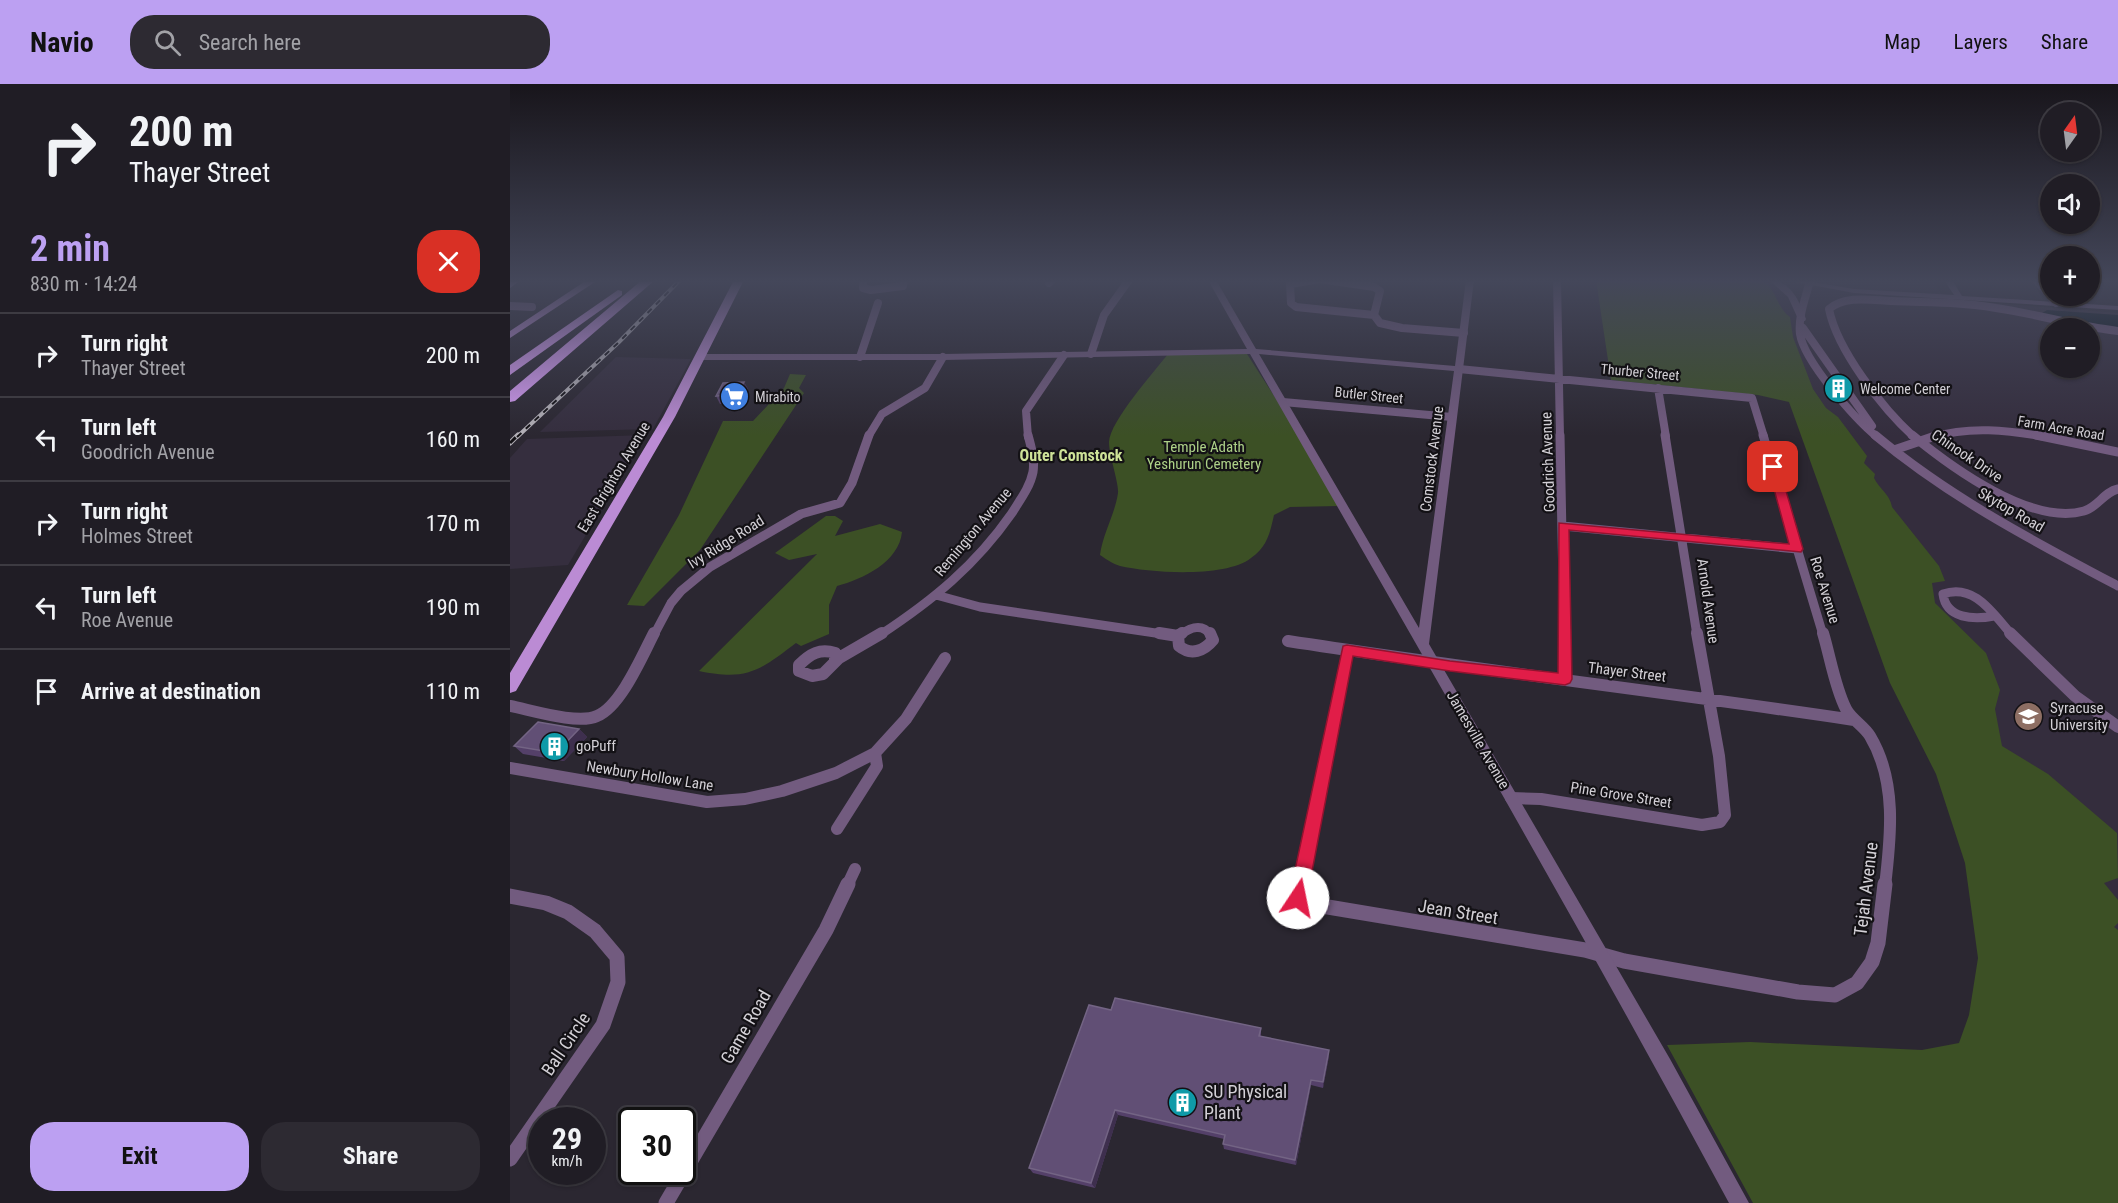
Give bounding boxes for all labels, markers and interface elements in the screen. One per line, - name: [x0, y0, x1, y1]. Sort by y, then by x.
- search box: [130, 15, 550, 69]
- text: Navio: [30, 26, 94, 59]
- icon: search: [151, 26, 184, 59]
- text: Search here: [199, 30, 301, 55]
- text: Map: [1884, 30, 1921, 54]
- text: Layers: [1954, 30, 2008, 54]
- text: Share: [2041, 30, 2088, 54]
- north arrow: [2040, 102, 2100, 162]
- map controls: [2040, 102, 2100, 378]
- text: 200 m: [129, 107, 234, 156]
- icon: right: [30, 108, 108, 186]
- text: Thayer Street: [129, 157, 270, 189]
- button: sound: [2040, 174, 2100, 234]
- text: 2 min: [30, 228, 110, 270]
- button: close: [417, 230, 480, 293]
- button: +: [2040, 246, 2100, 306]
- text: 830 m · 14:24: [30, 272, 137, 296]
- button: −: [2040, 318, 2100, 378]
- text: Turn right: [81, 331, 168, 356]
- icon: right: [30, 339, 63, 372]
- text: 200 m: [426, 343, 480, 368]
- text: Thayer Street: [81, 356, 186, 380]
- street label: Thurber Street: [1600, 361, 1680, 383]
- building icon: Welcome Center: [1823, 373, 1855, 405]
- supermarket icon: Mirabito: [718, 381, 750, 413]
- place label: Welcome Center: [1860, 381, 1950, 397]
- street label: Butler Street: [1334, 383, 1404, 407]
- place label: Mirabito: [755, 389, 801, 405]
- street label: Comstock Avenue: [1417, 405, 1447, 513]
- street label: Goodrich Avenue: [1537, 412, 1559, 512]
- street label: Farm Acre Road: [2016, 412, 2106, 444]
- text: Turn left: [81, 415, 156, 440]
- street label: East Brighton Avenue: [574, 418, 654, 536]
- icon: left: [30, 423, 63, 456]
- street label: Chinook Drive: [1928, 426, 2006, 486]
- text: 160 m: [426, 427, 480, 452]
- park label: Temple Adath Yeshurun Cemetery: [1147, 438, 1261, 473]
- text: Goodrich Avenue: [81, 440, 215, 464]
- pin: [1747, 441, 1798, 492]
- district label: Outer Comstock: [1020, 446, 1123, 465]
- icon: arrive: [1756, 450, 1789, 483]
- street label: Remington Avenue: [931, 484, 1015, 580]
- street label: Skytop Road: [1975, 484, 2047, 536]
- text: Turn right: [81, 499, 168, 524]
- icon: right: [30, 507, 63, 540]
- text: 170 m: [426, 511, 480, 536]
- street label: Ivy Ridge Road: [684, 511, 768, 573]
- text: Holmes Street: [81, 524, 193, 548]
- street label: Roe Avenue: [1806, 554, 1844, 626]
- street label: Arnold Avenue: [1693, 557, 1723, 645]
- text: Turn left: [81, 583, 156, 608]
- icon: left: [30, 591, 63, 624]
- text: 190 m: [426, 595, 480, 620]
- text: Roe Avenue: [81, 608, 173, 632]
- street label: Thayer Street: [1587, 658, 1667, 686]
- icon: arrive: [30, 675, 63, 708]
- text: Arrive at destination: [81, 679, 261, 704]
- text: 110 m: [426, 679, 480, 704]
- street label: Jamesville Avenue: [1443, 688, 1513, 792]
- place label: Syracuse University: [2050, 699, 2108, 734]
- school or university icon: Syracuse University: [2013, 701, 2045, 733]
- building icon: goPuff: [539, 730, 571, 762]
- place label: goPuff: [576, 737, 616, 755]
- street label: Newbury Hollow Lane: [585, 757, 715, 795]
- street label: Pine Grove Street: [1569, 778, 1673, 812]
- street label: Tejah Avenue: [1849, 841, 1882, 937]
- position arrow: [1266, 866, 1330, 930]
- street label: Jean Street: [1417, 895, 1500, 928]
- street label: Game Road: [716, 986, 775, 1067]
- street label: Ball Circle: [537, 1008, 594, 1079]
- place label: SU Physical Plant: [1204, 1081, 1287, 1123]
- building icon: SU Physical Plant: [1167, 1086, 1199, 1118]
- speed limit sign: 30: [618, 1107, 696, 1185]
- text: 29: [552, 1121, 582, 1156]
- button: Exit: [30, 1122, 249, 1191]
- button: Share: [261, 1122, 480, 1191]
- text: km/h: [552, 1152, 582, 1170]

